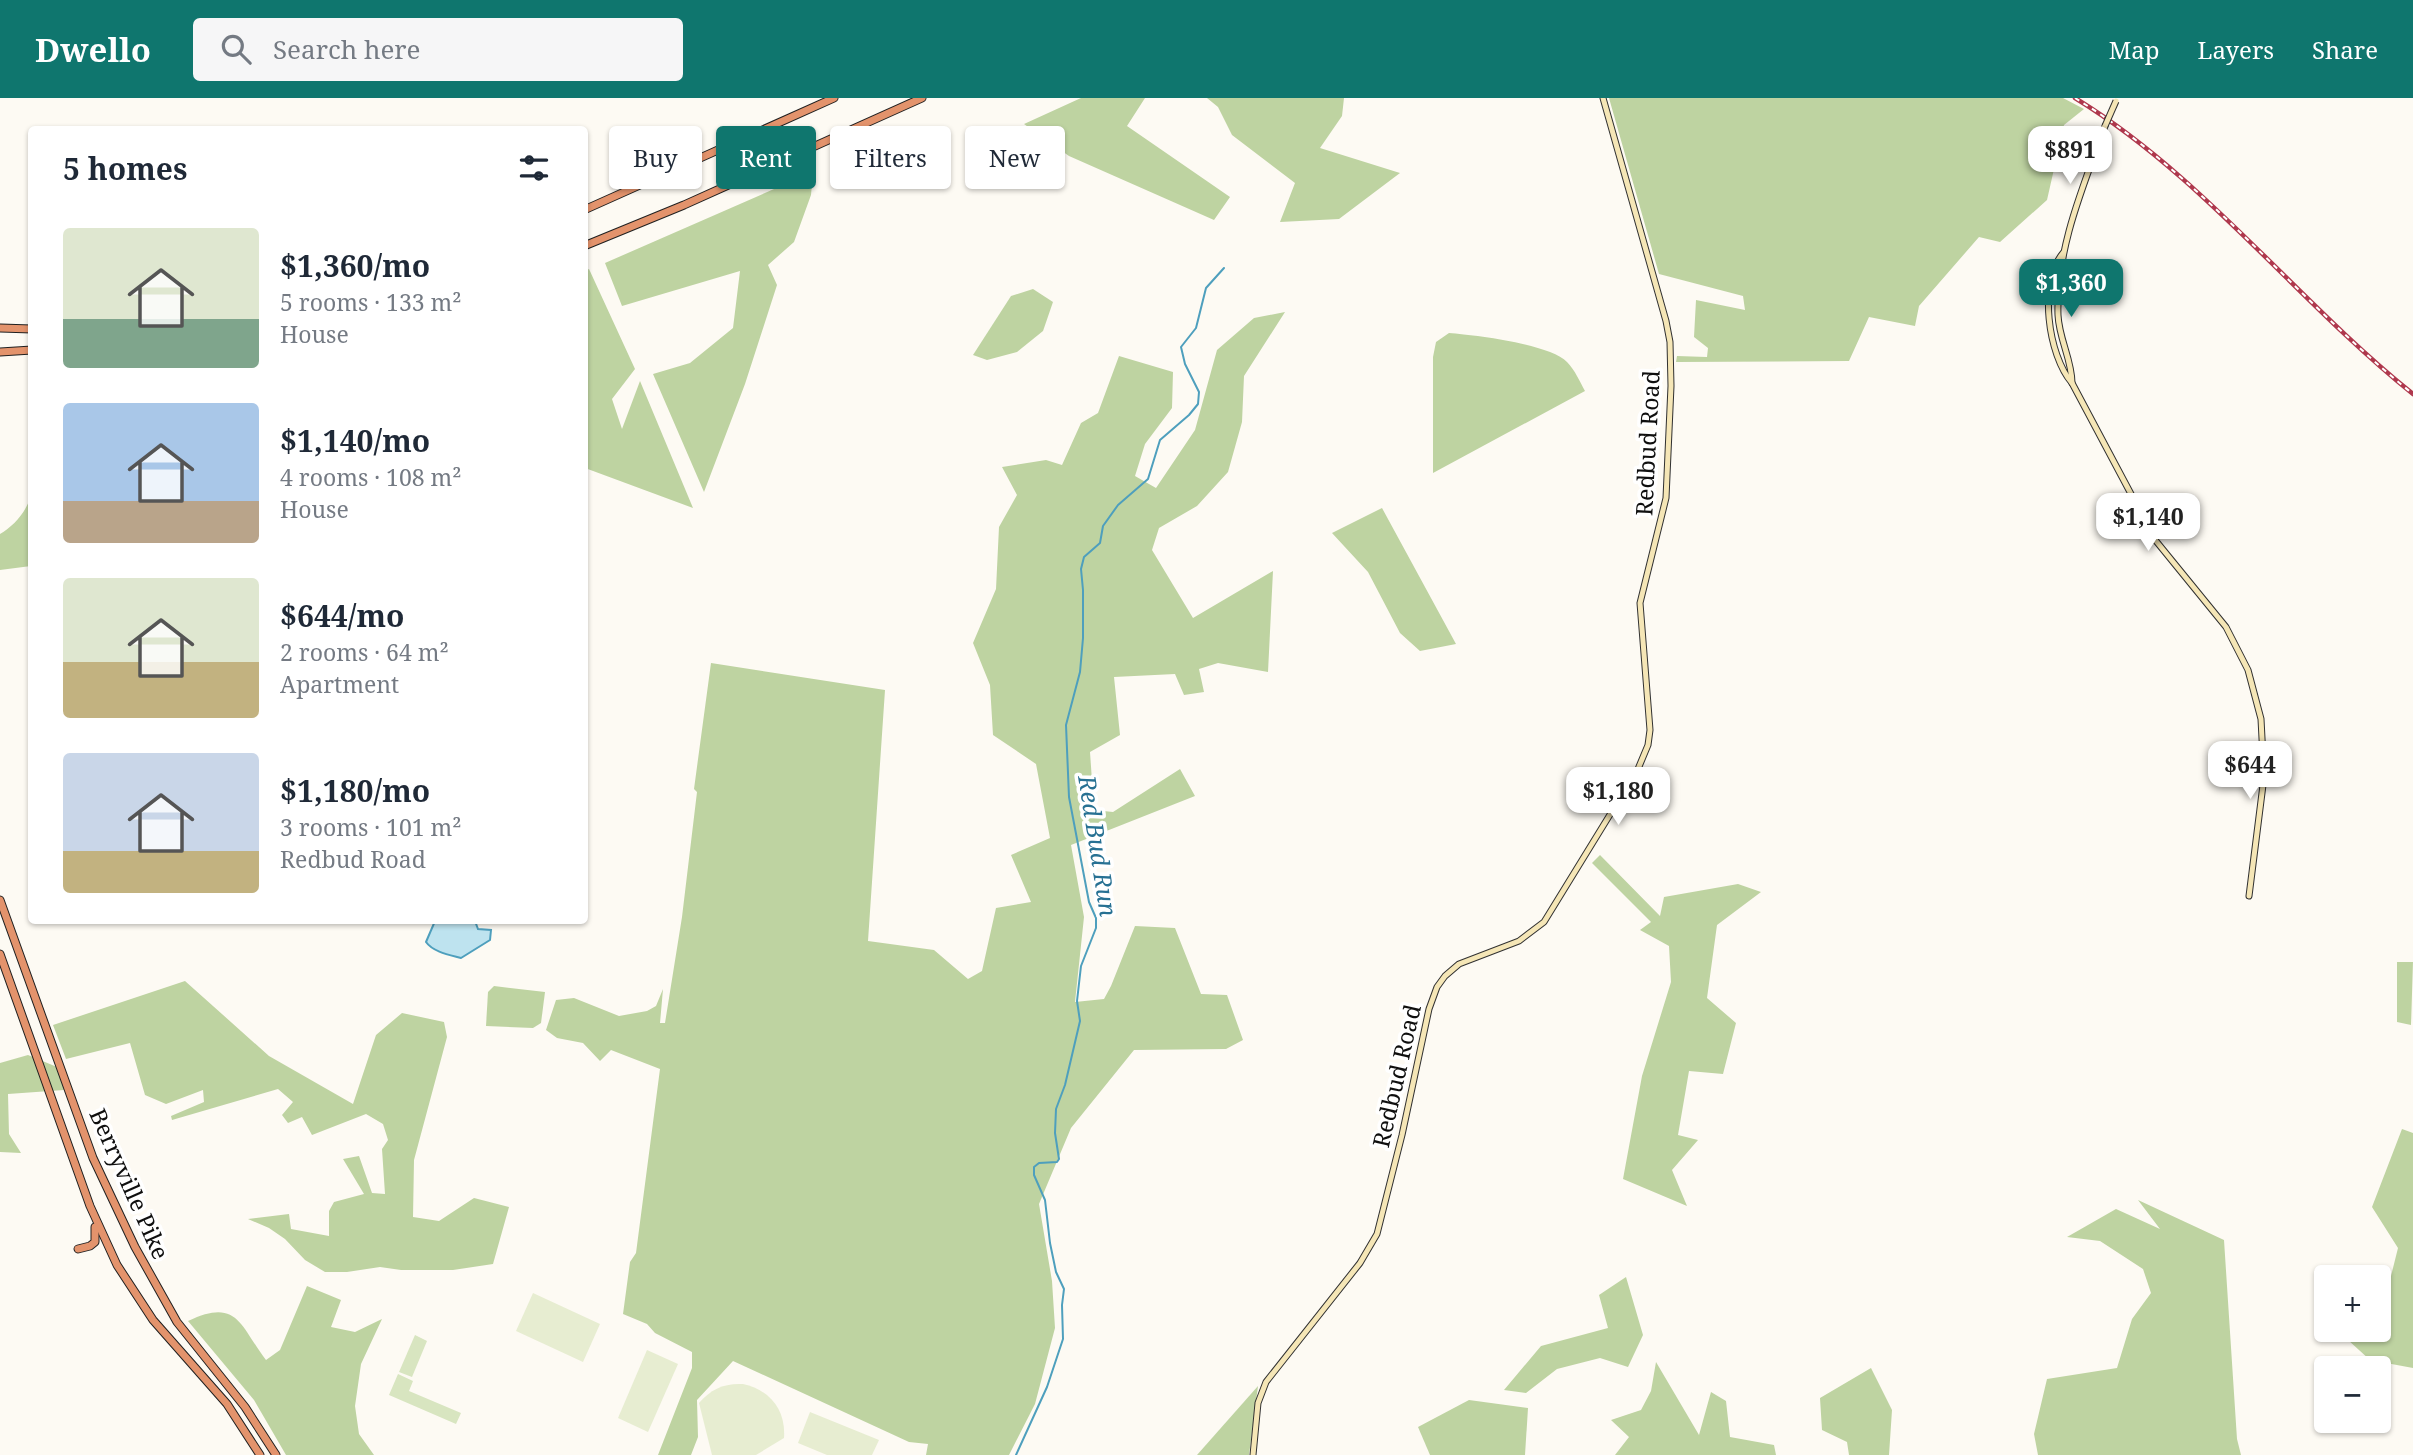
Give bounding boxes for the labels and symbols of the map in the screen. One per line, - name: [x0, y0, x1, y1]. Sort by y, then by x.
- pin: $891: [2029, 126, 2111, 186]
- pin: $1,360: [2014, 260, 2128, 319]
- street label: Redbud Road: [1627, 369, 1667, 517]
- pin: $1,140: [2091, 494, 2205, 553]
- pin: $644: [2209, 742, 2291, 801]
- pin: $1,180: [1561, 768, 1675, 827]
- water label: Red Bud Run: [1071, 772, 1126, 919]
- street label: Redbud Road: [1364, 1001, 1428, 1150]
- street label: Berryville Pike: [82, 1103, 177, 1264]

